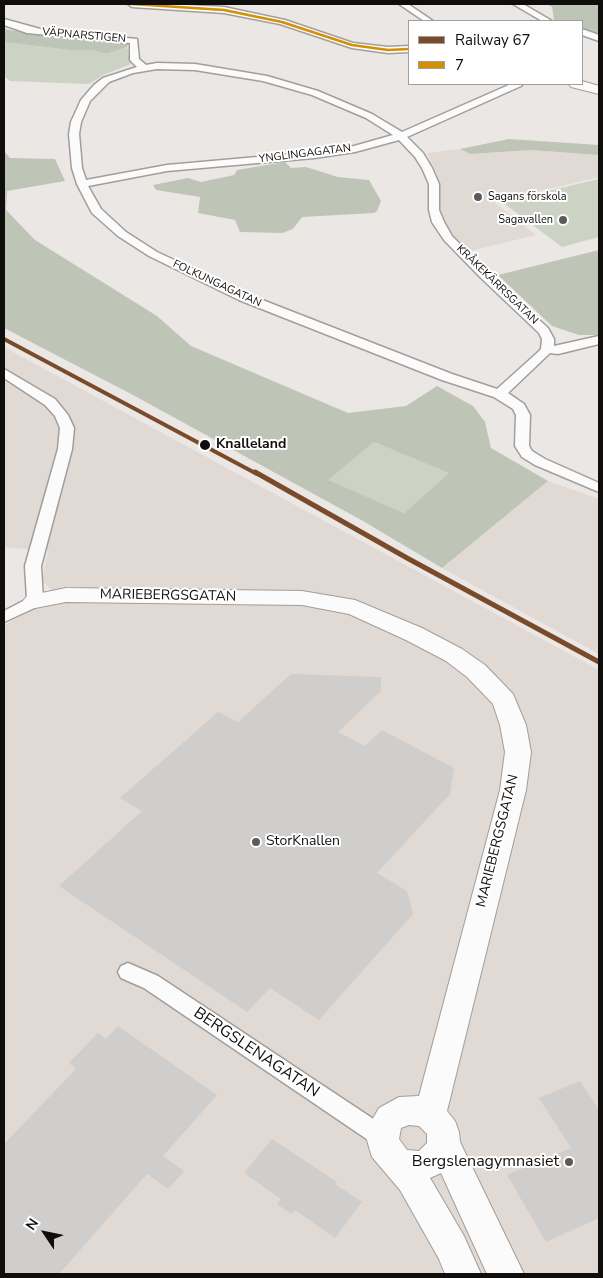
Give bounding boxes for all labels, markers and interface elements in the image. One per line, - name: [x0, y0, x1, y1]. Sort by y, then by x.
- legend: [408, 20, 583, 85]
- street label: VÄPNARSTIGEN: [42, 26, 126, 46]
- text: Railway 67: [455, 30, 531, 50]
- text: 7: [455, 55, 464, 75]
- street label: YNGLINGAGATAN: [258, 142, 352, 166]
- place label: Sagans förskola: [488, 190, 567, 204]
- marker: Sagans förskola: [472, 191, 484, 203]
- place label: Sagavallen: [498, 213, 553, 227]
- marker: Sagavallen: [557, 214, 569, 226]
- street label: KRÅKEKÄRRSGATAN: [453, 243, 541, 327]
- street label: FOLKUNGAGATAN: [171, 258, 263, 310]
- place label: Knalleland: [216, 437, 286, 453]
- marker: Knalleland: [198, 438, 212, 452]
- street label: MARIEBERGSGATAN: [100, 586, 236, 606]
- street label: MARIEBERGSGATAN: [473, 773, 523, 909]
- place label: StorKnallen: [266, 834, 340, 850]
- marker: StorKnallen: [250, 836, 262, 848]
- street label: BERGSLENAGATAN: [189, 1004, 323, 1102]
- place label: Bergslenagymnasiet: [412, 1152, 559, 1172]
- marker: Bergslenagymnasiet: [563, 1156, 575, 1168]
- north arrow: [20, 1208, 70, 1258]
- text: N: [21, 1215, 43, 1234]

